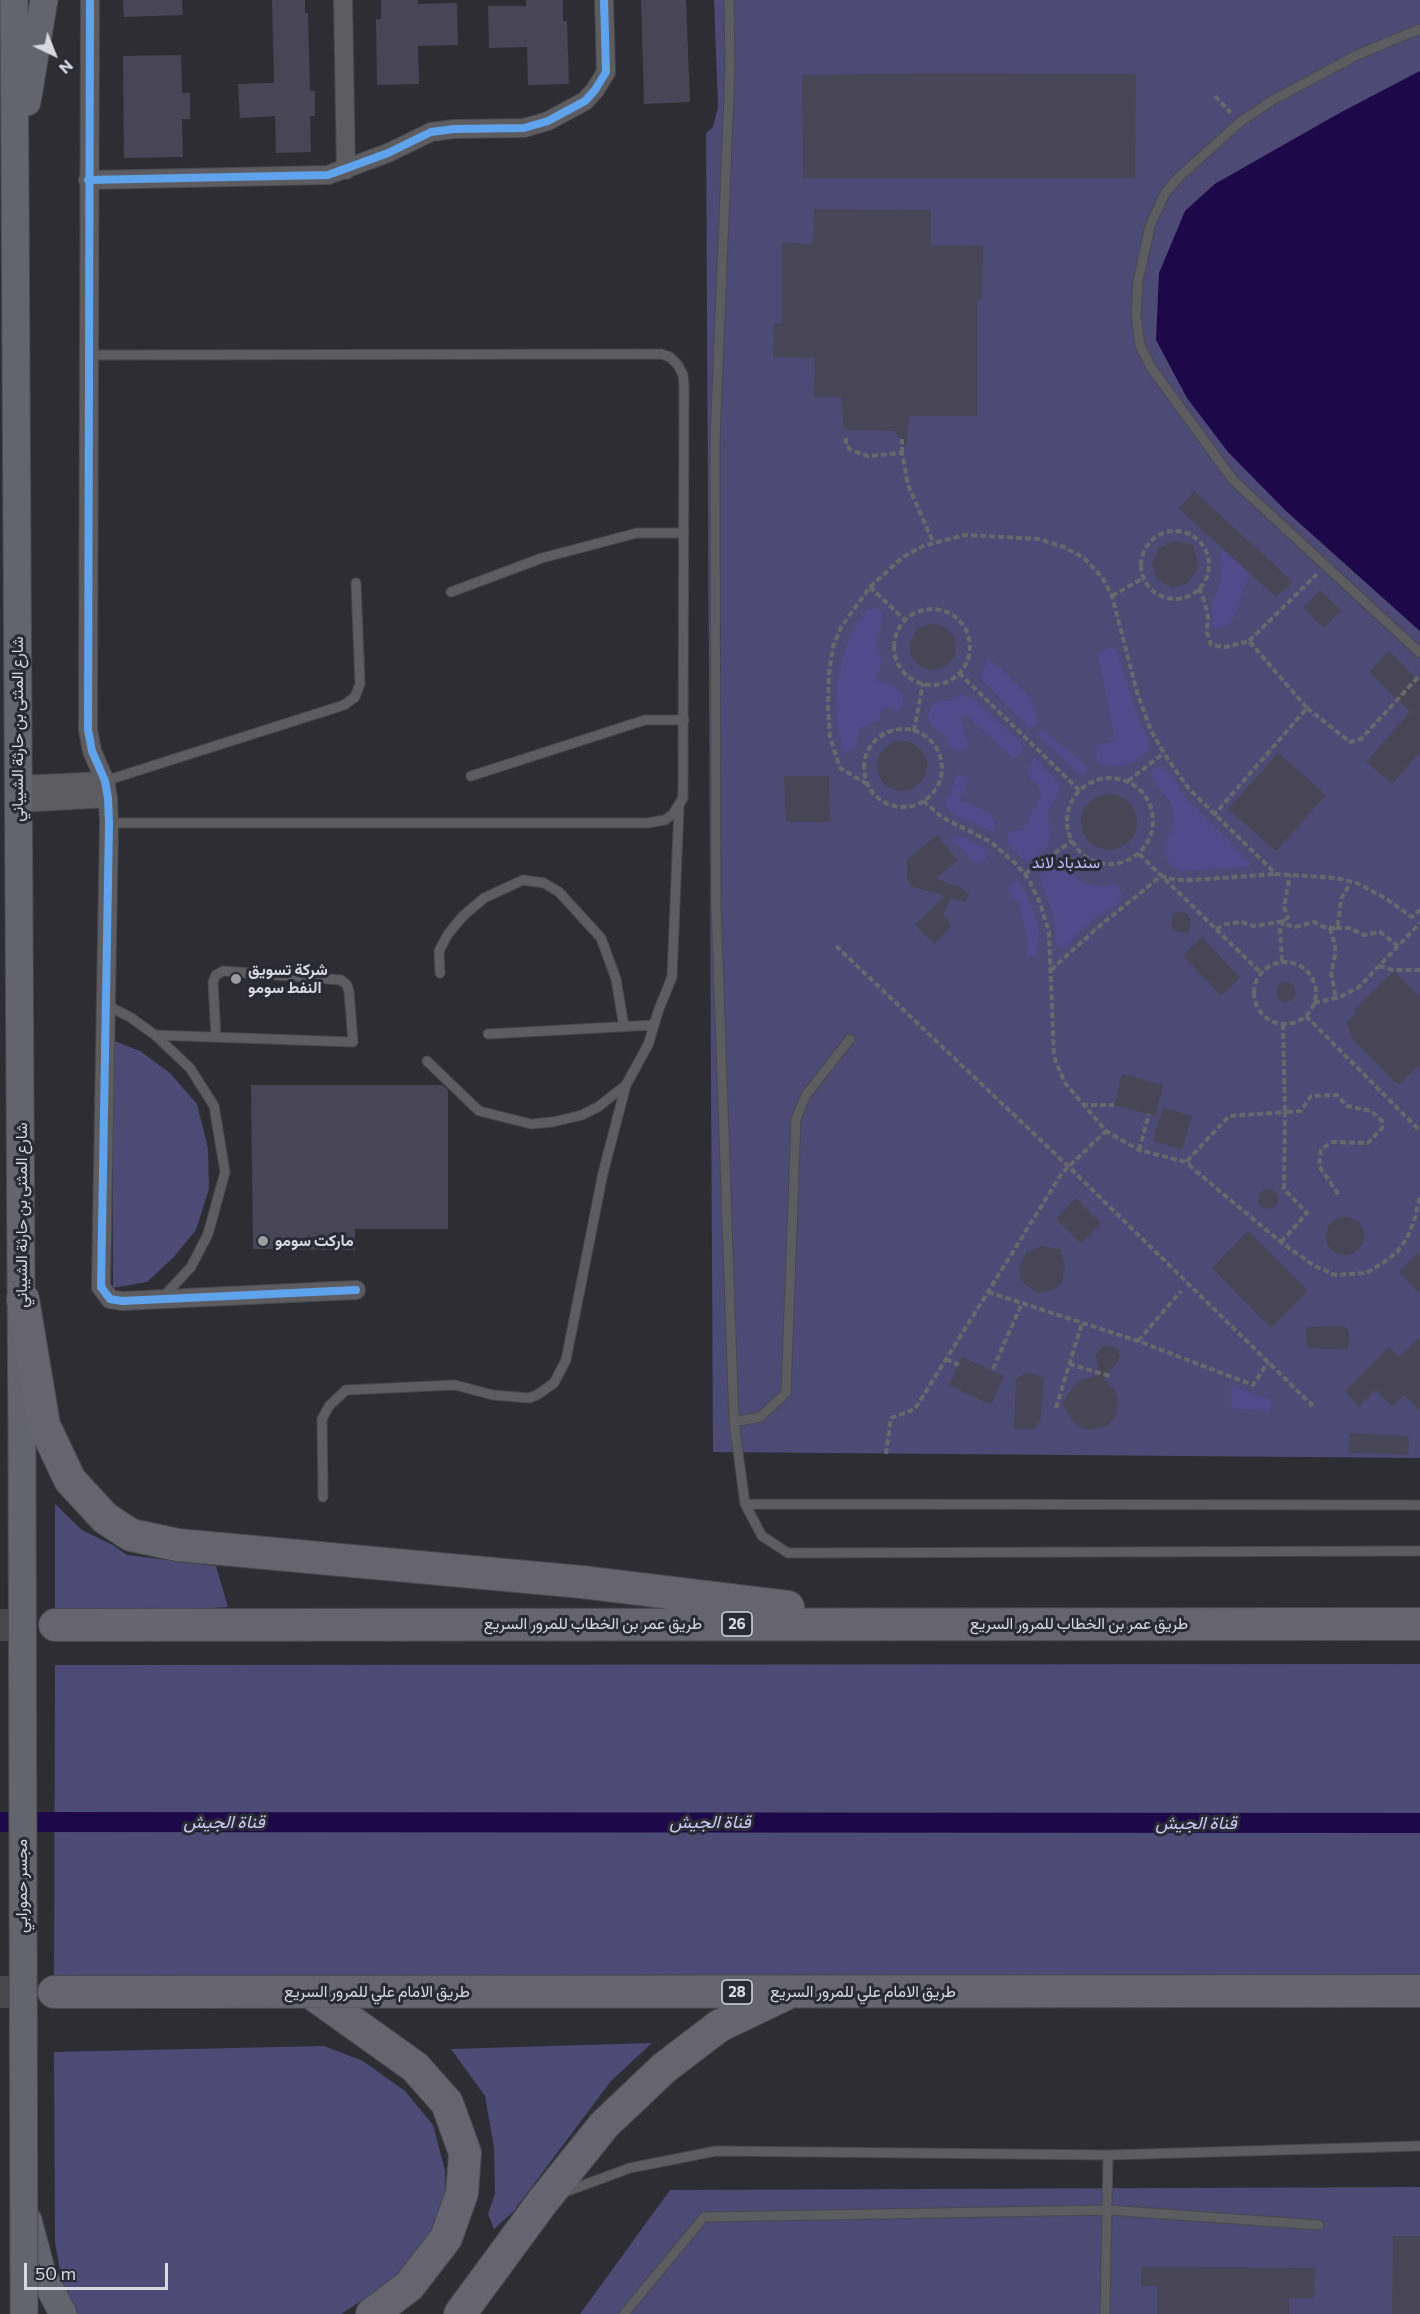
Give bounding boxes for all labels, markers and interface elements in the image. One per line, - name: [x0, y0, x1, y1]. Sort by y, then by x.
- north arrow: [24, 24, 84, 84]
- text: N: [56, 56, 77, 79]
- street label: شارع المثنى بن حارثة الشيباني: [8, 636, 28, 822]
- park label: سندباد لاند: [1032, 853, 1100, 873]
- place label: شركة تسويق النفط سومو: [248, 960, 328, 998]
- marker: شركة تسويق النفط سومو: [229, 972, 243, 986]
- street label: شارع المثنى بن حارثة الشيباني: [12, 1122, 32, 1308]
- place label: ماركت سومو: [275, 1231, 354, 1251]
- marker: ماركت سومو: [256, 1234, 270, 1248]
- road number: 26: [722, 1612, 752, 1636]
- street label: طريق عمر بن الخطاب للمرور السريع: [484, 1614, 702, 1634]
- street label: طريق عمر بن الخطاب للمرور السريع: [970, 1614, 1188, 1634]
- water label: قناة الجيش: [183, 1811, 265, 1833]
- water label: قناة الجيش: [669, 1811, 751, 1833]
- water label: قناة الجيش: [1155, 1812, 1237, 1834]
- street label: مجسر حمورابي: [12, 1839, 32, 1933]
- road number: 28: [722, 1980, 752, 2004]
- street label: طريق الامام علي للمرور السريع: [284, 1982, 470, 2002]
- street label: طريق الامام علي للمرور السريع: [770, 1982, 956, 2002]
- scale bar: [27, 2251, 171, 2289]
- text: 50 m: [35, 2262, 76, 2284]

